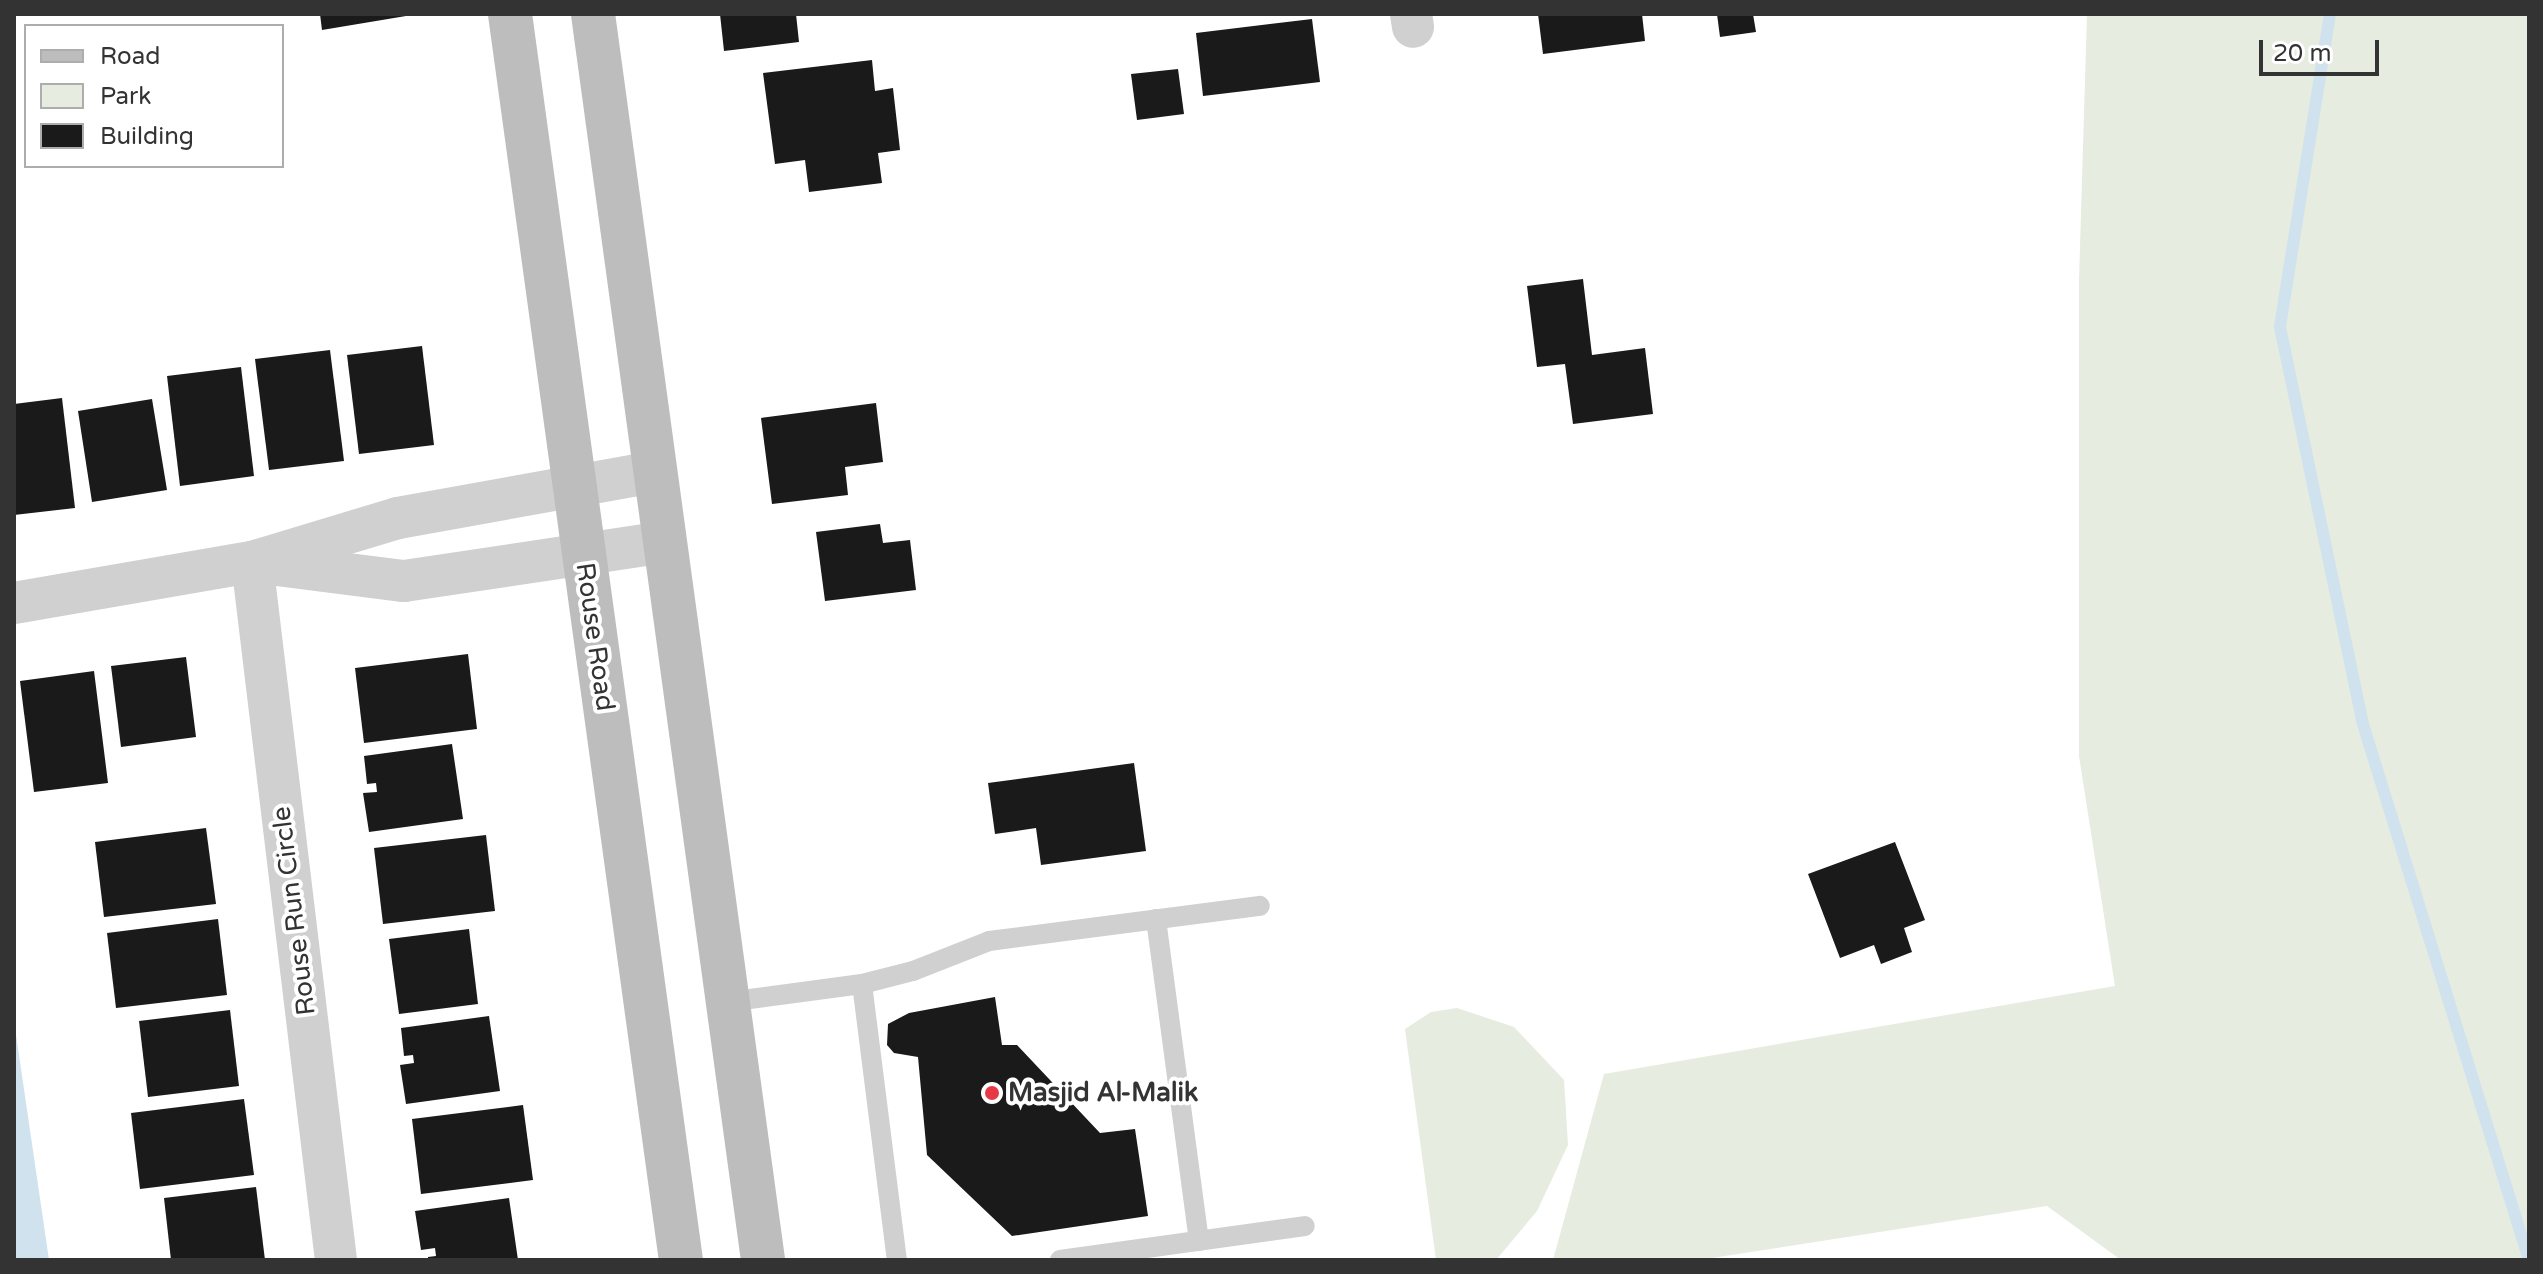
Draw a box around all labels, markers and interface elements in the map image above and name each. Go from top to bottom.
legend [24,24,284,168]
scale bar [2263,24,2383,74]
text: 20 m [2273,39,2331,68]
text: Road [100,42,160,71]
text: Park [100,82,151,111]
text: Building [100,122,194,151]
street label: Rouse Road [569,561,621,713]
street label: Rouse Run Circle [266,805,322,1017]
place label: Masjid Al-Malik [1008,1077,1198,1109]
marker: Masjid Al-Malik [983,1084,1001,1102]

